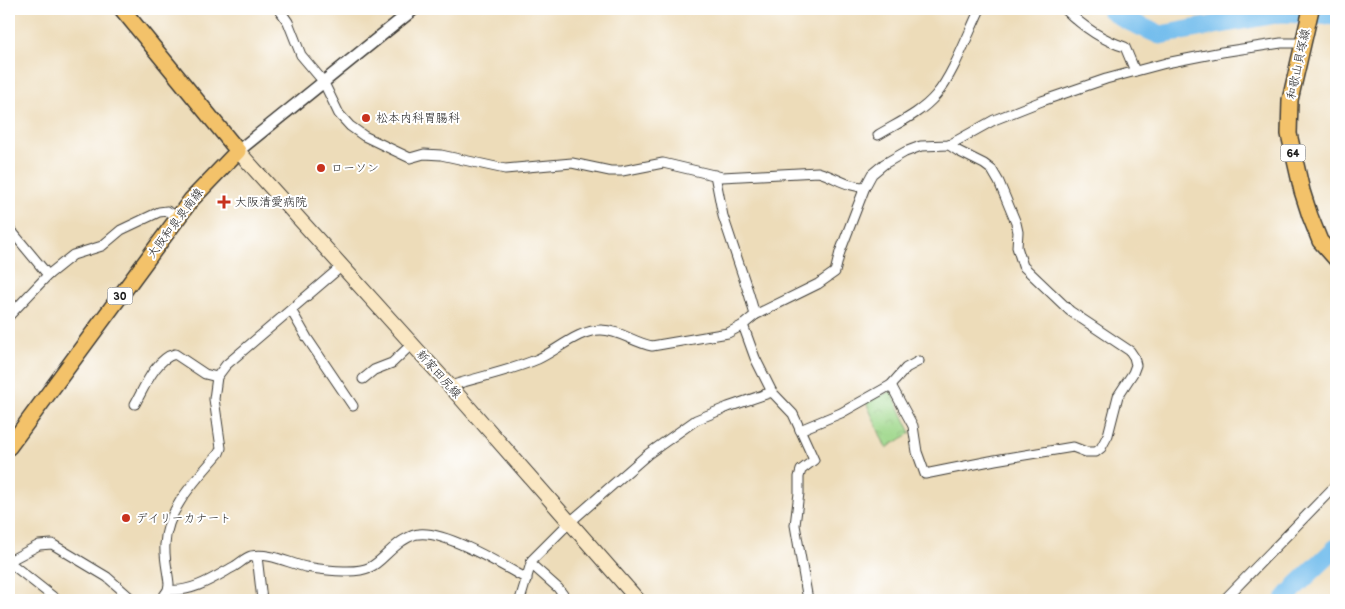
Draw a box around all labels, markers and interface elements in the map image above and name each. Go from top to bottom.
street label: 和歌山貝塚線 [1284,27,1313,101]
place label: 松本内科胃腸科 [376,111,460,126]
marker: 松本内科胃腸科 [360,112,372,124]
road number: 64 [1280,144,1306,162]
place label: ローソン [331,161,379,176]
marker: ローソン [315,162,327,174]
street label: 大阪和泉泉南線 [144,185,207,261]
marker: 大阪清愛病院 [217,195,231,209]
place label: 大阪清愛病院 [235,195,307,210]
road number: 30 [108,288,132,304]
street label: 新家田尻線 [413,347,464,402]
place label: デイリーカナート [136,511,232,526]
marker: デイリーカナート [120,512,132,524]

